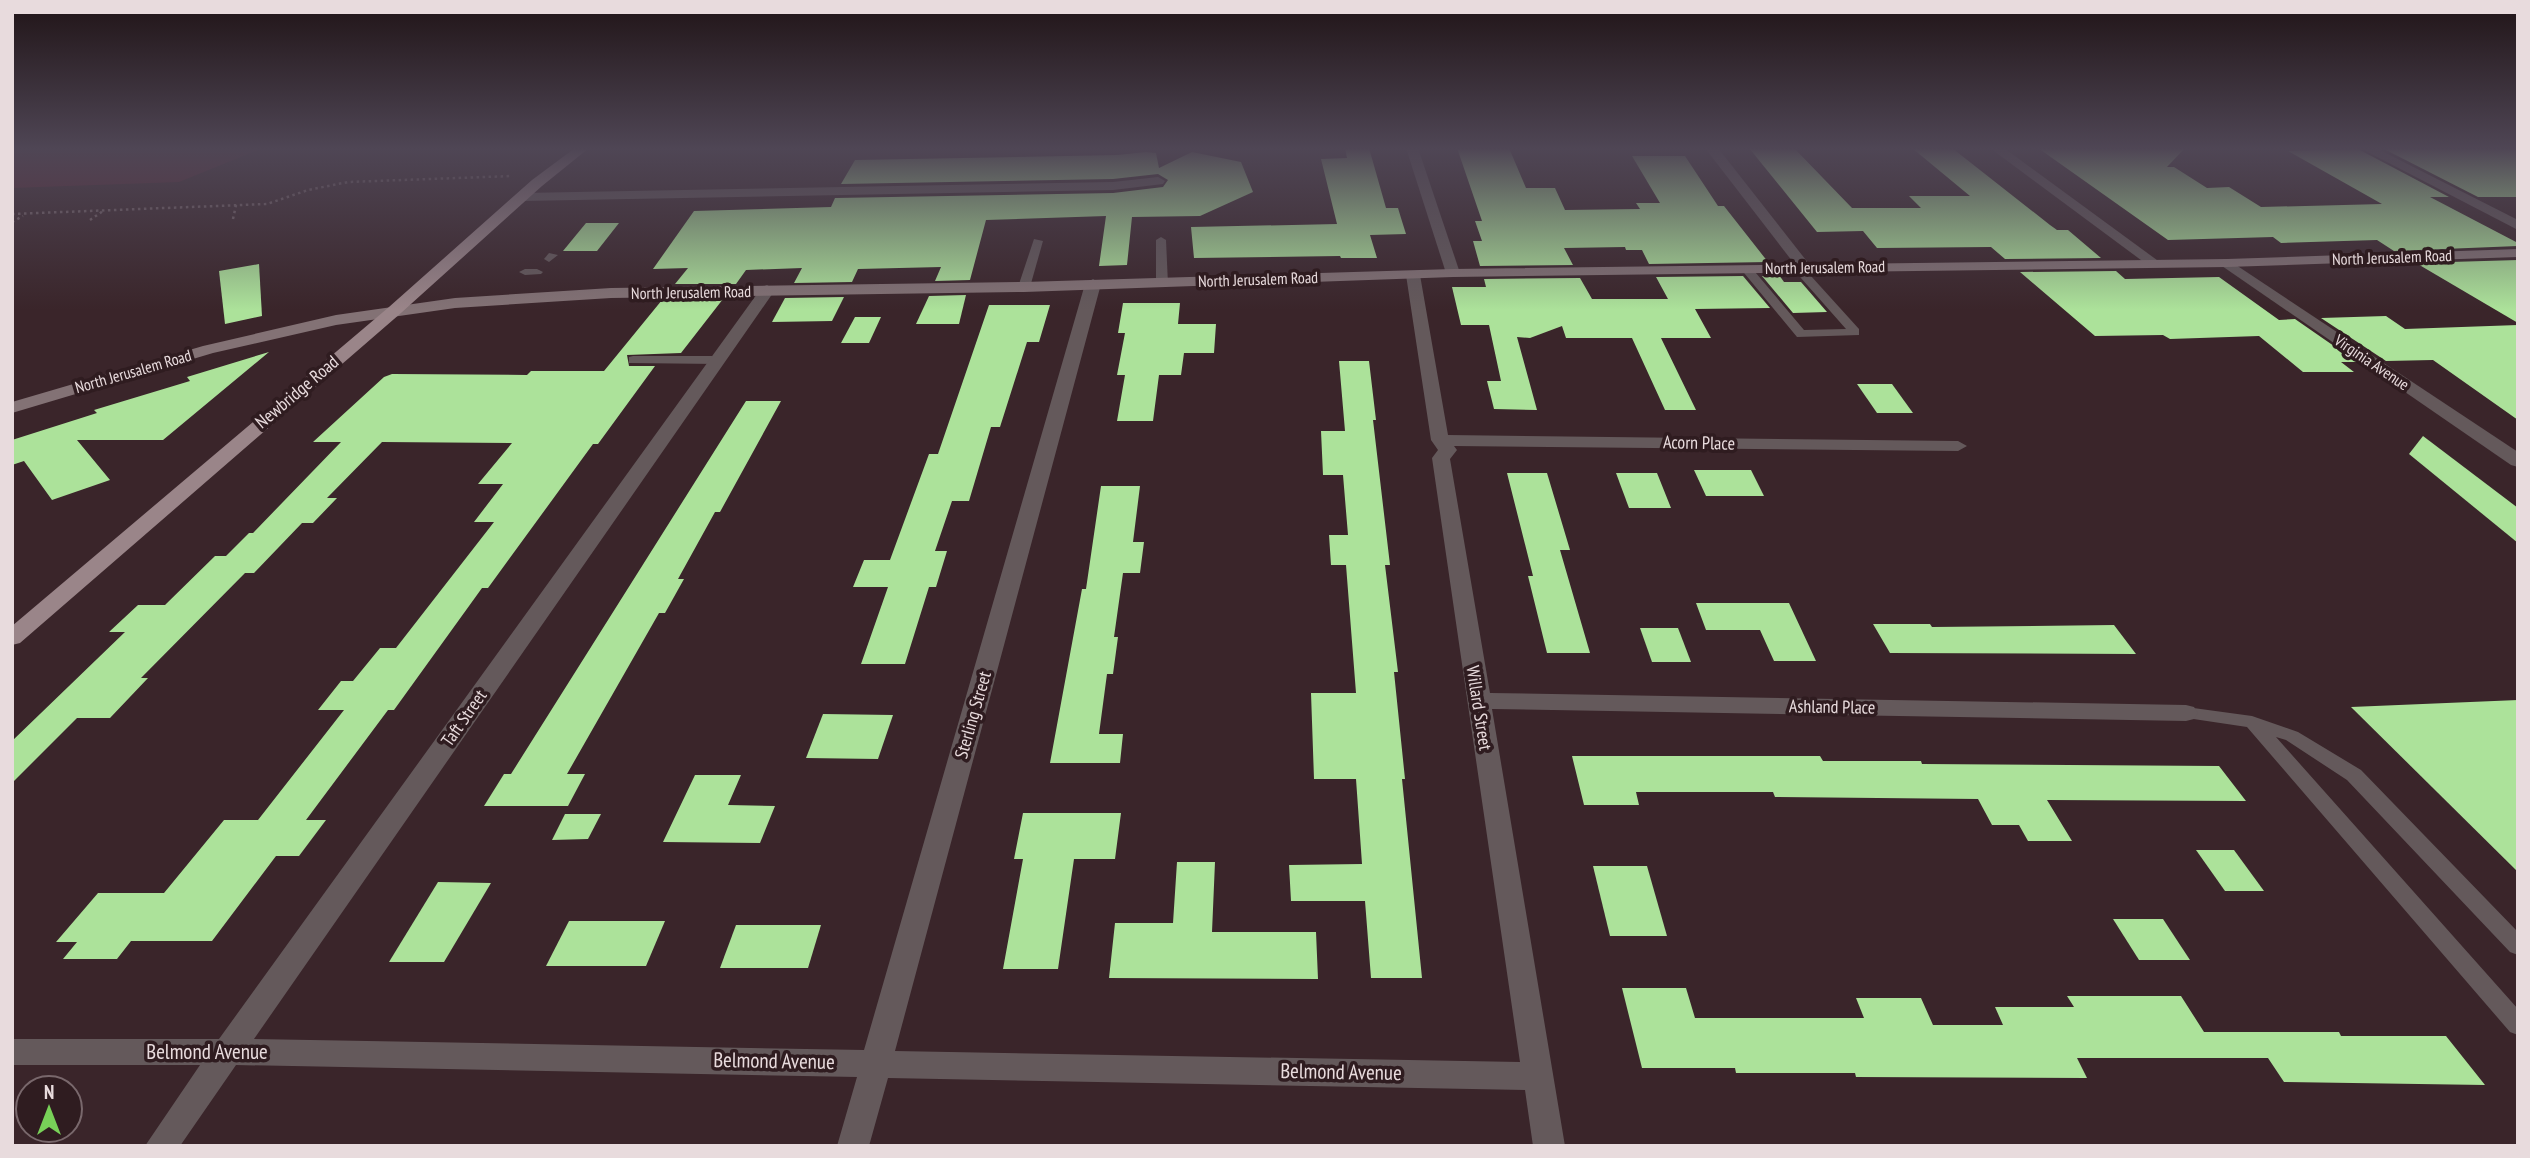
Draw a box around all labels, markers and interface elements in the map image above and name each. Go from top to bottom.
street label: North Jerusalem Road [2332,245,2452,269]
street label: North Jerusalem Road [1765,256,1885,278]
street label: North Jerusalem Road [1198,267,1318,291]
street label: North Jerusalem Road [631,281,751,303]
street label: Virginia Avenue [2330,329,2413,394]
street label: North Jerusalem Road [72,345,194,397]
street label: Newbridge Road [250,350,343,433]
street label: Acorn Place [1663,430,1735,455]
street label: Willard Street [1461,664,1498,752]
street label: Sterling Street [949,669,996,761]
street label: Taft Street [436,685,491,751]
street label: Ashland Place [1789,694,1875,719]
street label: Belmond Avenue [146,1038,268,1065]
street label: Belmond Avenue [713,1046,835,1075]
street label: Belmond Avenue [1280,1057,1402,1086]
north arrow [14,1074,84,1144]
text: N [44,1080,54,1104]

